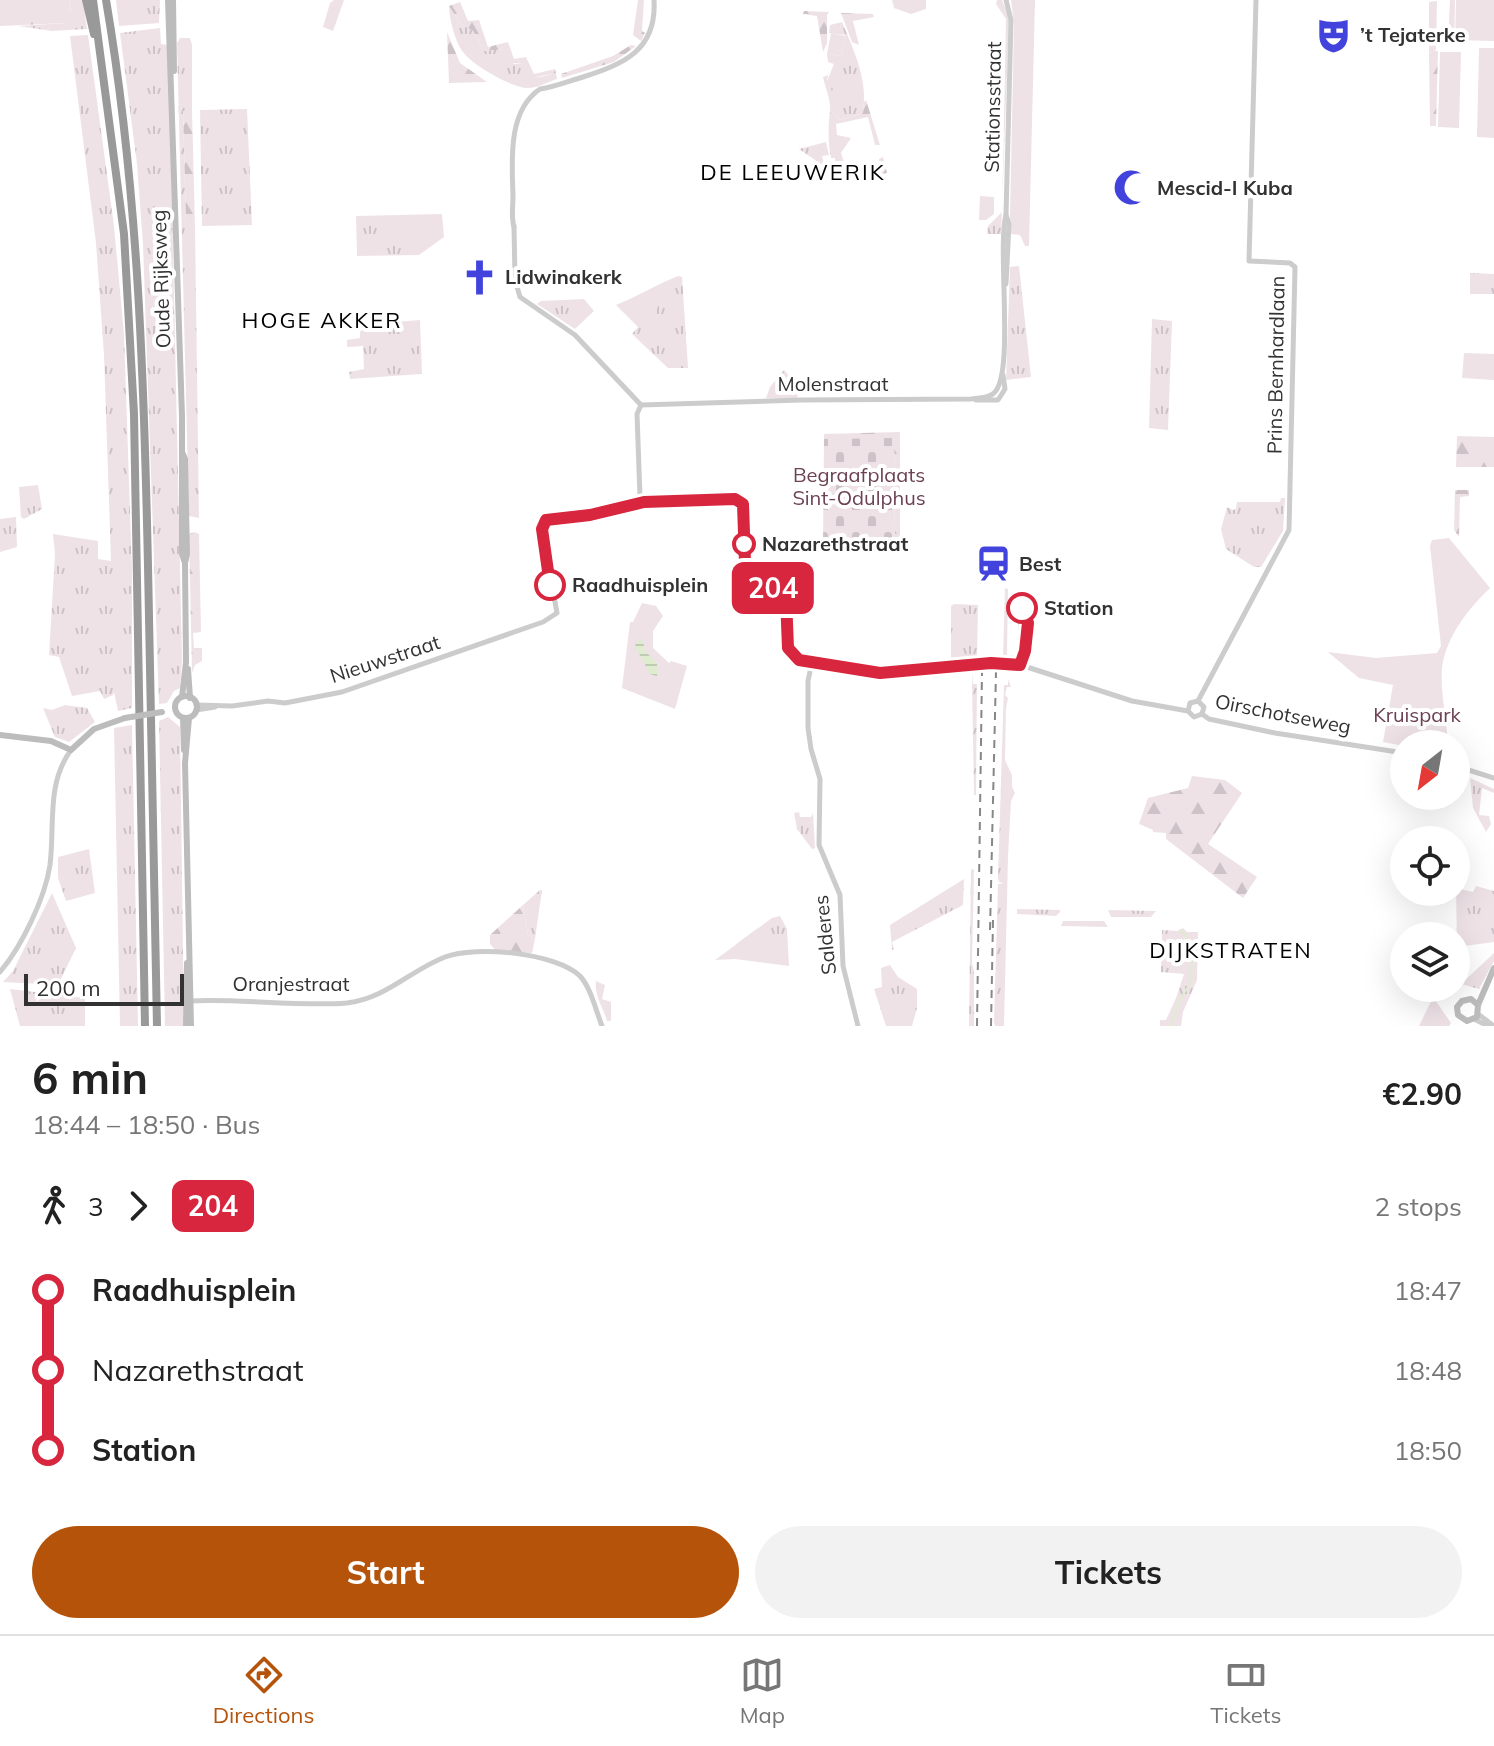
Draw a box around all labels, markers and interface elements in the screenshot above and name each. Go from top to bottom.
theatre icon: ’t Tejaterke [1315,16,1353,54]
place label: ’t Tejaterke [1360,22,1466,47]
street label: Stationsstraat [979,41,1006,173]
district label: DE LEEUWERIK [700,158,886,186]
mosque icon: Mescid-I Kuba [1112,169,1150,207]
place label: Mescid-I Kuba [1157,175,1293,200]
street label: Oude Rijksweg [146,209,175,349]
church icon: Lidwinakerk [460,258,498,296]
place label: Lidwinakerk [505,264,623,289]
street label: Prins Bernhardlaan [1261,276,1290,454]
district label: HOGE AKKER [242,306,402,334]
street label: Molenstraat [778,371,888,396]
park label: Begraafplaats Sint-Odulphus [792,462,926,510]
place label: Nazarethstraat [762,531,909,556]
marker: Nazarethstraat [733,533,755,555]
station icon: Best [974,545,1012,583]
place label: Best [1019,551,1062,576]
line badge: 204 [727,562,819,614]
marker: Raadhuisplein [535,570,565,600]
text: 204 [748,570,798,605]
place label: Raadhuisplein [572,572,708,597]
marker: Station [1007,593,1037,623]
place label: Station [1044,595,1113,620]
street label: Nieuwstraat [327,629,443,688]
street label: Oirschotseweg [1213,688,1353,739]
park label: Kruispark [1373,702,1462,727]
north arrow [1390,730,1470,810]
map controls [1390,730,1470,1002]
button: locate [1390,826,1470,906]
street label: Salderes [808,894,841,976]
button: layers [1390,922,1470,1002]
district label: DIJKSTRATEN [1149,936,1313,964]
scale bar [24,970,184,1006]
street label: Oranjestraat [233,971,349,996]
text: 200 m [36,974,101,1002]
text: 6 min [32,1050,148,1105]
text: €2.90 [1383,1075,1462,1113]
text: 18:44 – 18:50 · Bus [32,1108,261,1141]
icon: walk [32,1184,76,1228]
icon: forward [116,1184,160,1228]
text: 204 [188,1188,238,1223]
text: 3 [88,1190,104,1223]
text: 2 stops [1375,1190,1462,1223]
text: Raadhuisplein [92,1271,296,1309]
text: 18:47 [1394,1274,1462,1307]
text: Nazarethstraat [92,1351,303,1389]
text: 18:48 [1394,1354,1462,1387]
text: Station [92,1431,196,1469]
text: 18:50 [1394,1434,1462,1467]
button: Start [32,1526,739,1618]
button: Tickets [755,1526,1462,1618]
tab: Directions [213,1653,314,1729]
tab: Map [740,1653,785,1729]
tab: Tickets [1210,1653,1281,1729]

